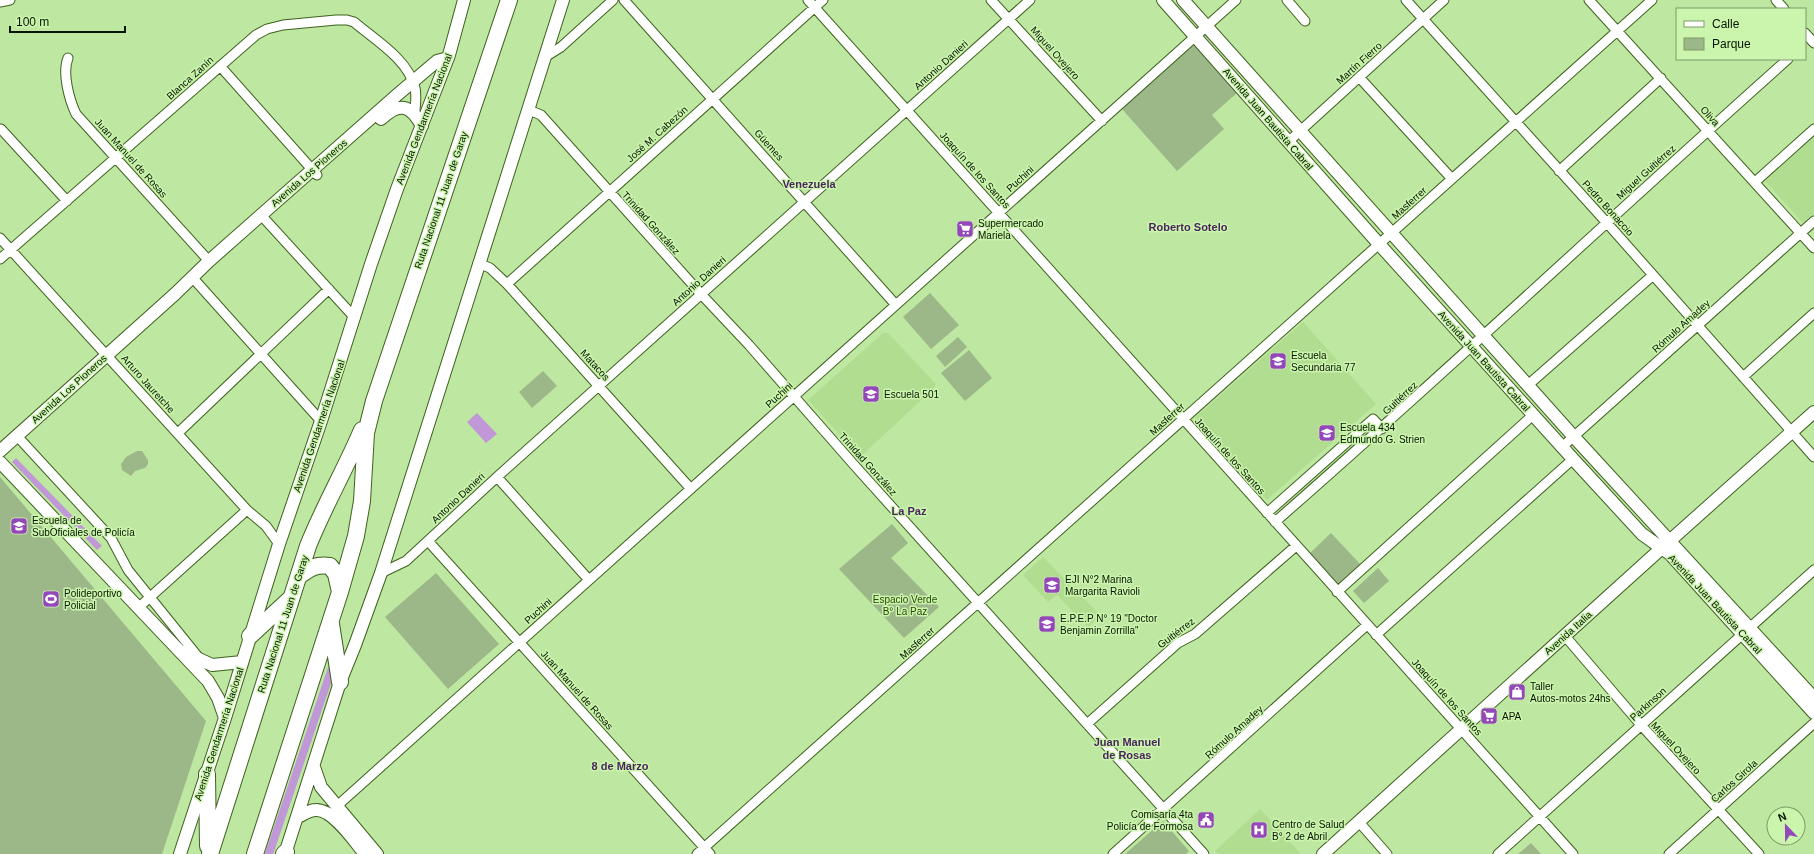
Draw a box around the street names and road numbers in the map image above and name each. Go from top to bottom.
street label: Miguel Ovejero [1028,24,1082,82]
street label: Antonio Danieri [912,38,970,92]
street label: Martín Fierro [1334,39,1384,86]
street label: Avenida Gendarmería Nacional [394,52,454,186]
street label: Blanca Zanín [164,54,216,102]
street label: Avenida Juan Bautista Cabral [1221,66,1315,172]
street label: José M. Cabezón [624,104,690,164]
street label: Oliva [1698,104,1722,128]
street label: Juan Manuel de Rosas [93,116,169,200]
street label: Güemes [752,127,786,163]
street label: Ruta Nacional 11 Juan de Garay [412,130,470,270]
street label: Joaquín de los Santos [938,130,1012,210]
street label: Avenida Los Pioneros [269,137,349,209]
street label: Miguel Guitiérrez [1614,143,1678,201]
street label: Puchini [1004,164,1036,194]
street label: Pedro Bonaccio [1580,178,1636,238]
street label: Masferrer [1389,184,1429,221]
street label: Trinidad González [620,189,682,257]
street label: Antonio Danieri [670,254,728,308]
street label: Rómulo Amadey [1650,297,1712,355]
street label: Avenida Juan Bautista Cabral [1436,308,1532,414]
street label: Matacos [578,347,612,383]
street label: Avenida Los Pioneros [29,352,109,426]
street label: Arturo Jauretche [119,353,177,415]
street label: Avenida Gendarmería Nacional [291,358,347,494]
street label: Guitiérrez [1380,379,1420,417]
street label: Puchini [763,380,795,410]
street label: Masferrer [1147,400,1187,437]
street label: Joaquín de los Santos [1193,416,1267,496]
street label: Trinidad González [837,430,899,498]
street label: Antonio Danieri [429,471,487,525]
street label: Avenida Juan Bautista Cabral [1666,552,1764,656]
street label: Ruta Nacional 11 Juan de Garay [255,554,311,694]
street label: Puchini [522,596,554,626]
street label: Avenida Italia [1542,609,1594,657]
street label: Guitiérrez [1155,616,1197,650]
street label: Masferrer [897,624,937,661]
street label: Juan Manuel de Rosas [539,648,615,732]
street label: Joaquín de los Santos [1410,657,1484,737]
street label: Avenida Gendarmería Nacional [192,666,246,802]
street label: Parkinson [1628,685,1668,723]
street label: Rómulo Amadey [1203,703,1265,761]
street label: Miguel Ovejero [1649,720,1703,777]
street label: Carlos Girola [1709,757,1760,805]

